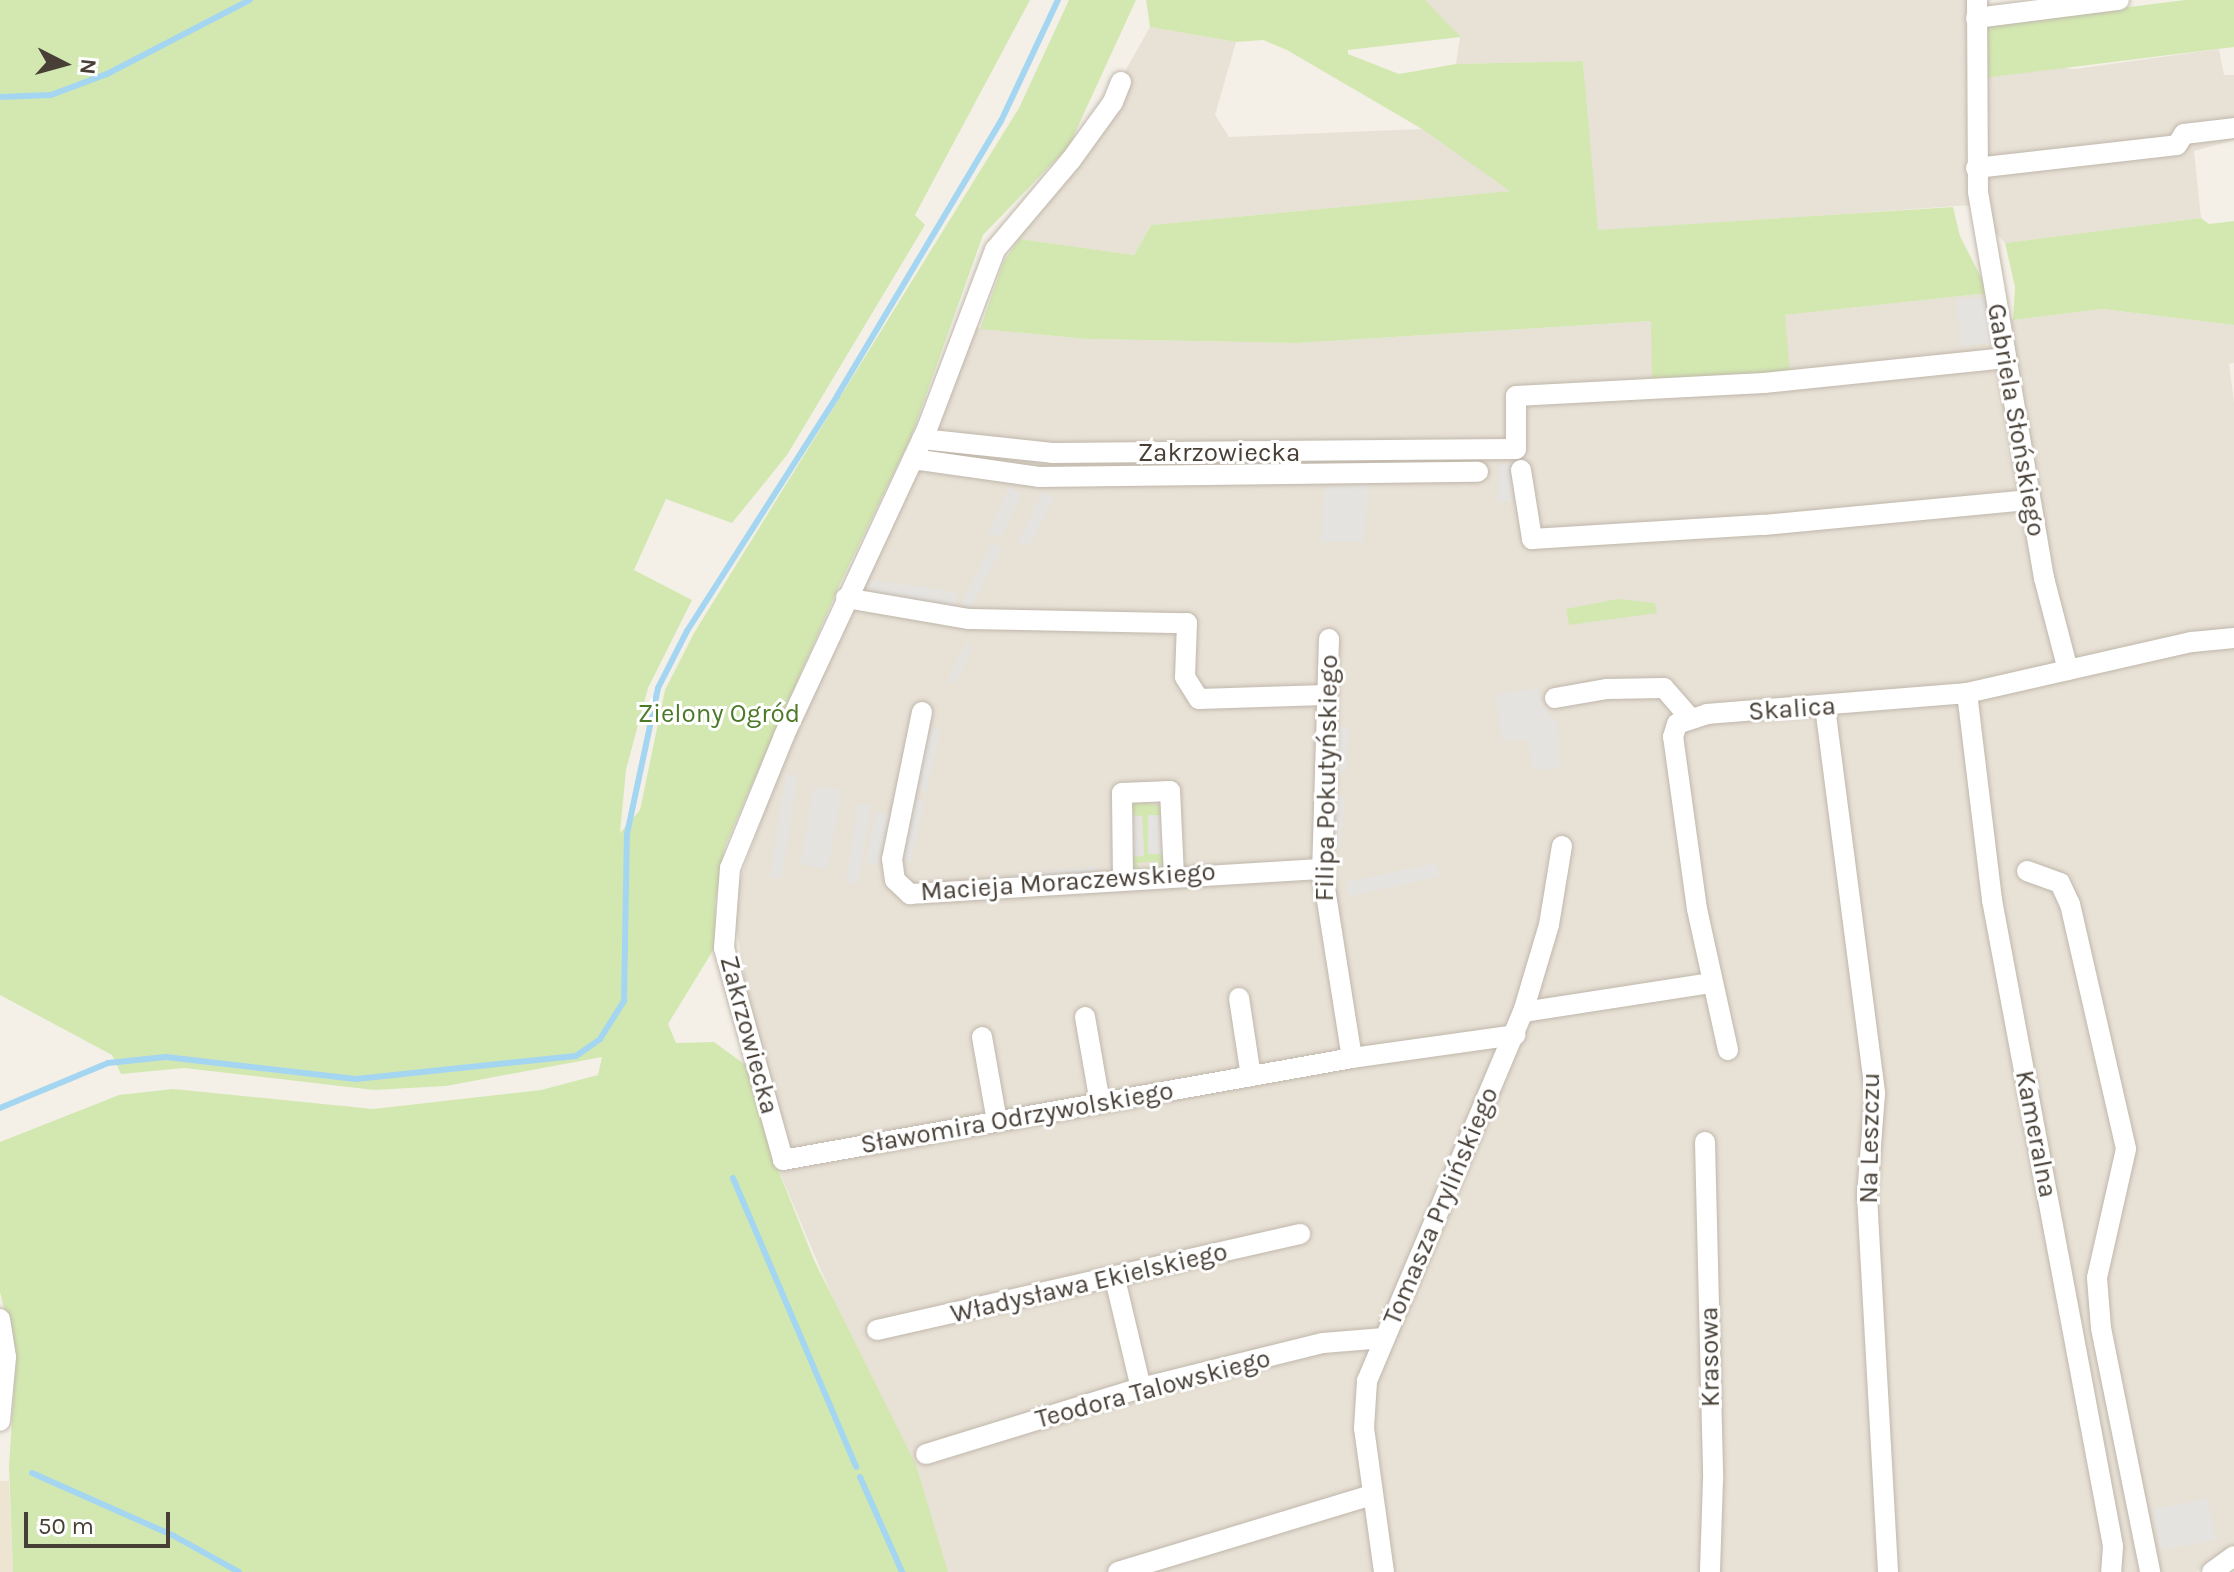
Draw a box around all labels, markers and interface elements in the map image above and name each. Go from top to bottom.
north arrow [24,24,104,104]
text: N [74,57,102,76]
street label: Gabriela Słońskiego [1980,301,2052,539]
street label: Zakrzowiecka [1138,437,1300,469]
street label: Filipa Pokutyńskiego [1309,654,1345,902]
street label: Skalica [1747,690,1837,728]
park label: Zielony Ogród [638,698,800,730]
street label: Macieja Moraczewskiego [919,856,1217,908]
street label: Zakrzowiecka [713,952,785,1118]
street label: Kameralna [2008,1068,2064,1200]
street label: Na Leszczu [1853,1072,1887,1204]
street label: Sławomira Odrzywolskiego [858,1075,1176,1161]
street label: Tomasza Prylińskiego [1377,1082,1505,1330]
street label: Władysława Ekielskiego [948,1236,1230,1330]
street label: Krasowa [1694,1306,1726,1408]
street label: Teodora Talowskiego [1032,1343,1274,1435]
scale bar [28,1496,174,1546]
text: 50 m [38,1512,94,1540]

